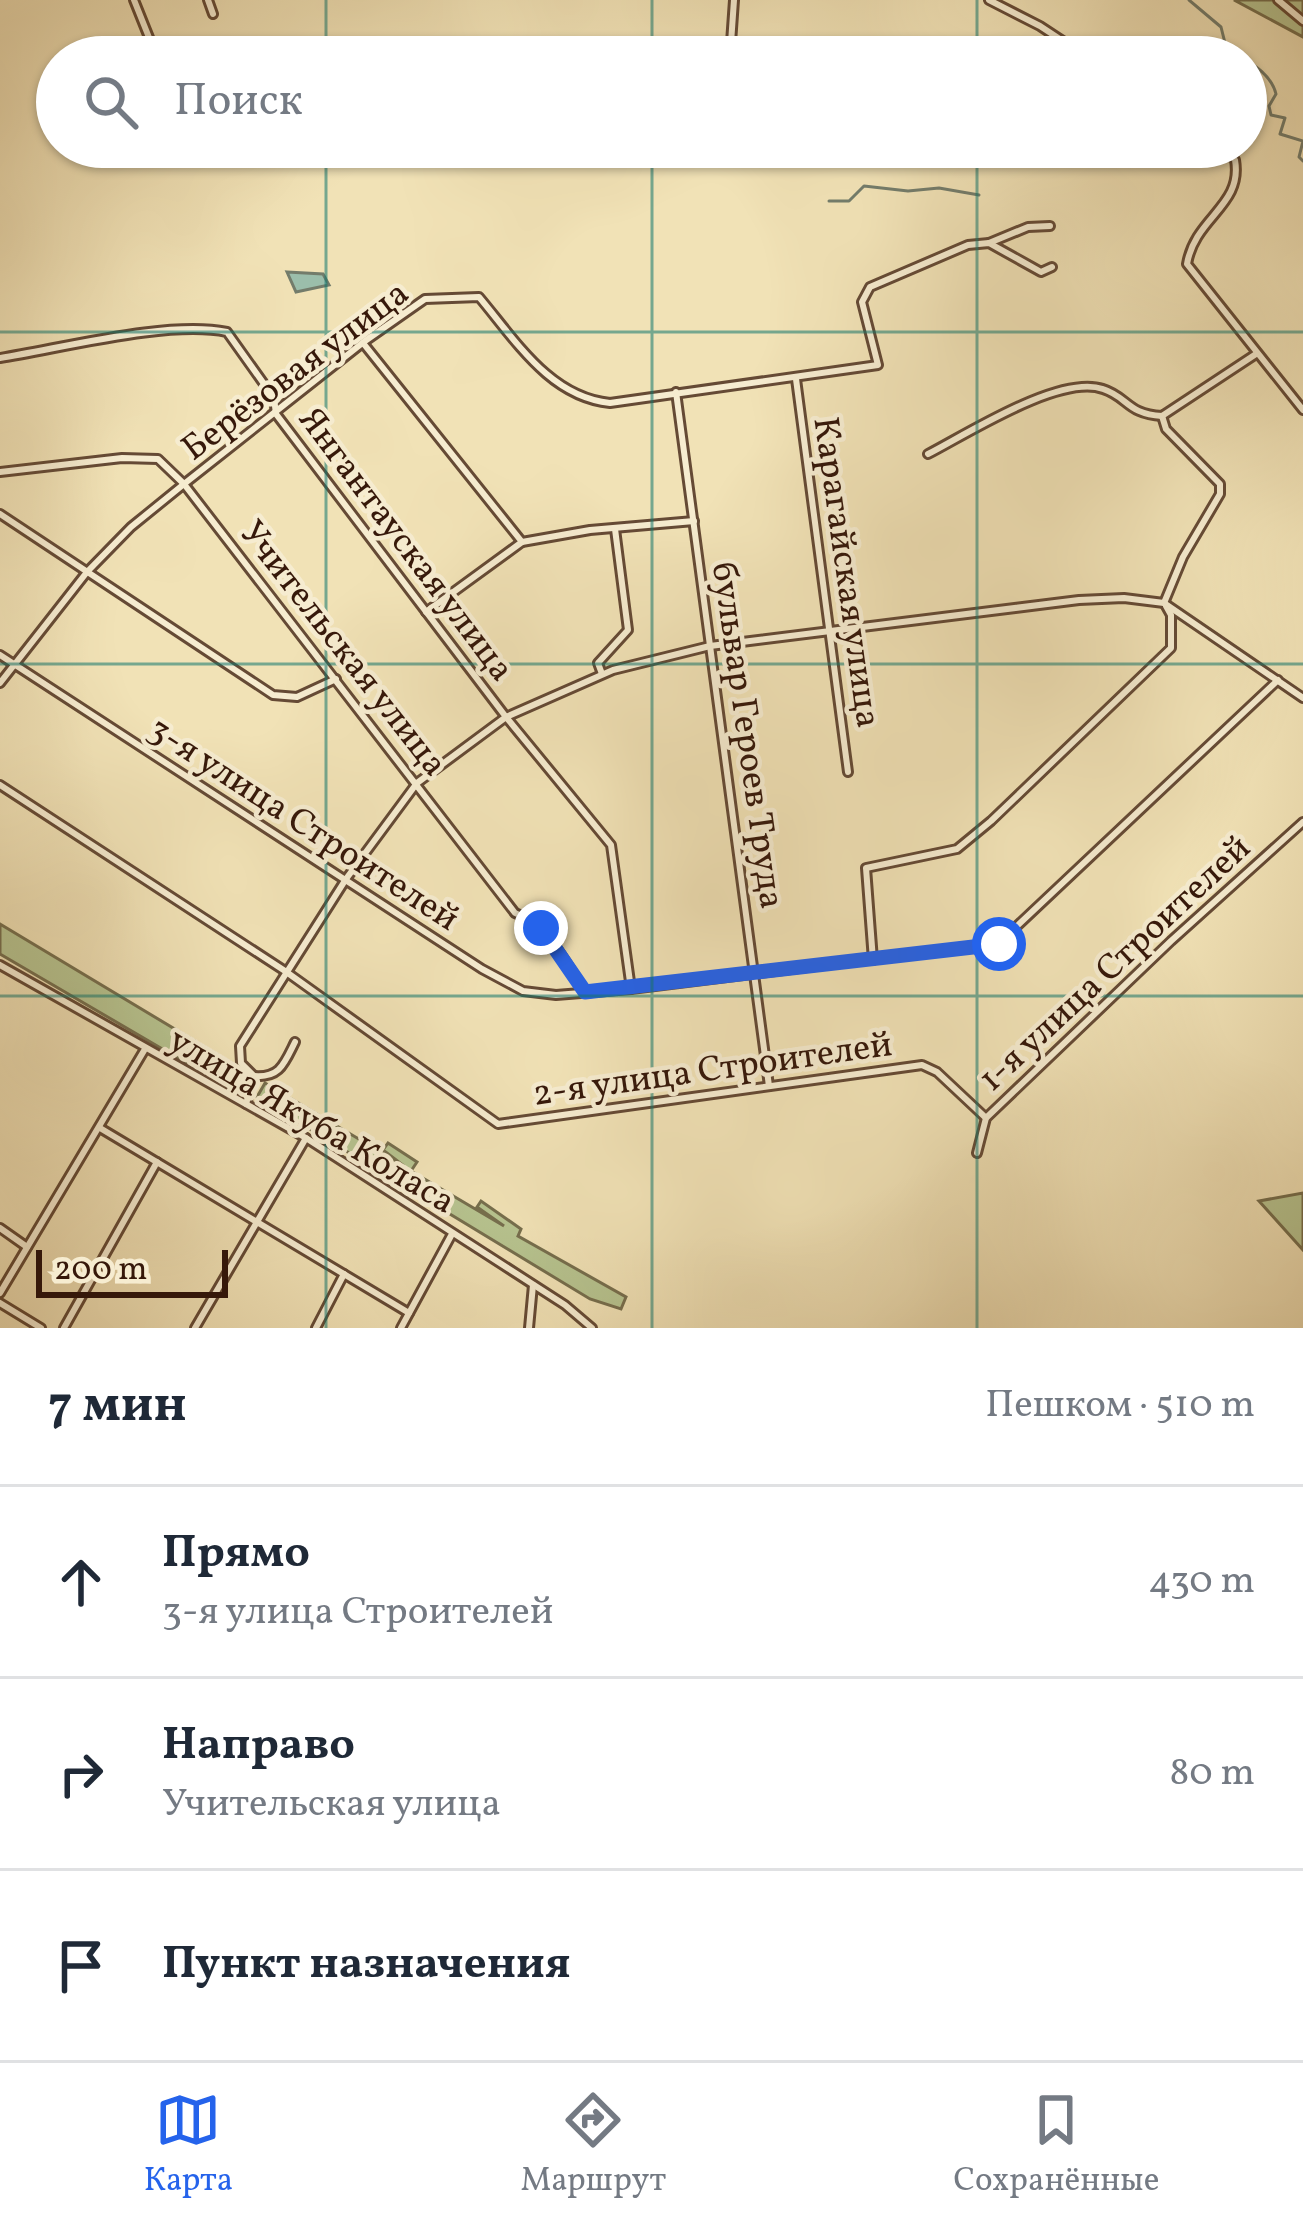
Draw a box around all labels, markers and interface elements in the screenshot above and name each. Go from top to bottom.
search box [36,36,1267,168]
icon: search [78,69,144,135]
text: Поиск [174,71,303,134]
street label: Берёзовая улица [172,270,420,474]
street label: Янгантауская улица [285,398,525,693]
street label: Карагайская улица [798,414,892,731]
street label: Учительская улица [226,511,458,788]
street label: бульвар Героев Труда [697,559,795,912]
street label: 3-я улица Строителей [138,706,468,945]
street label: 1-я улица Строителей [969,825,1263,1105]
route end [514,901,568,955]
route start [972,917,1026,971]
street label: улица Якуба Коласа [158,1017,464,1228]
street label: 2-я улица Строителей [530,1021,895,1121]
scale bar [36,1244,228,1297]
text: 200 m [54,1248,148,1294]
text: 7 мин [48,1371,187,1442]
text: Пешком · 510 m [985,1379,1255,1433]
text: Прямо [162,1523,310,1586]
icon: ahead [48,1549,114,1615]
text: 430 m [1148,1555,1255,1609]
text: 3-я улица Строителей [162,1586,554,1640]
text: Направо [162,1715,355,1778]
icon: right [48,1741,114,1807]
text: 80 m [1169,1747,1255,1801]
text: Учительская улица [162,1778,501,1832]
icon: arrive [48,1933,114,1999]
text: Пункт назначения [162,1934,571,1997]
tab: Карта [144,2087,233,2205]
tab: Маршрут [521,2087,666,2205]
tab: Сохранённые [953,2087,1159,2205]

